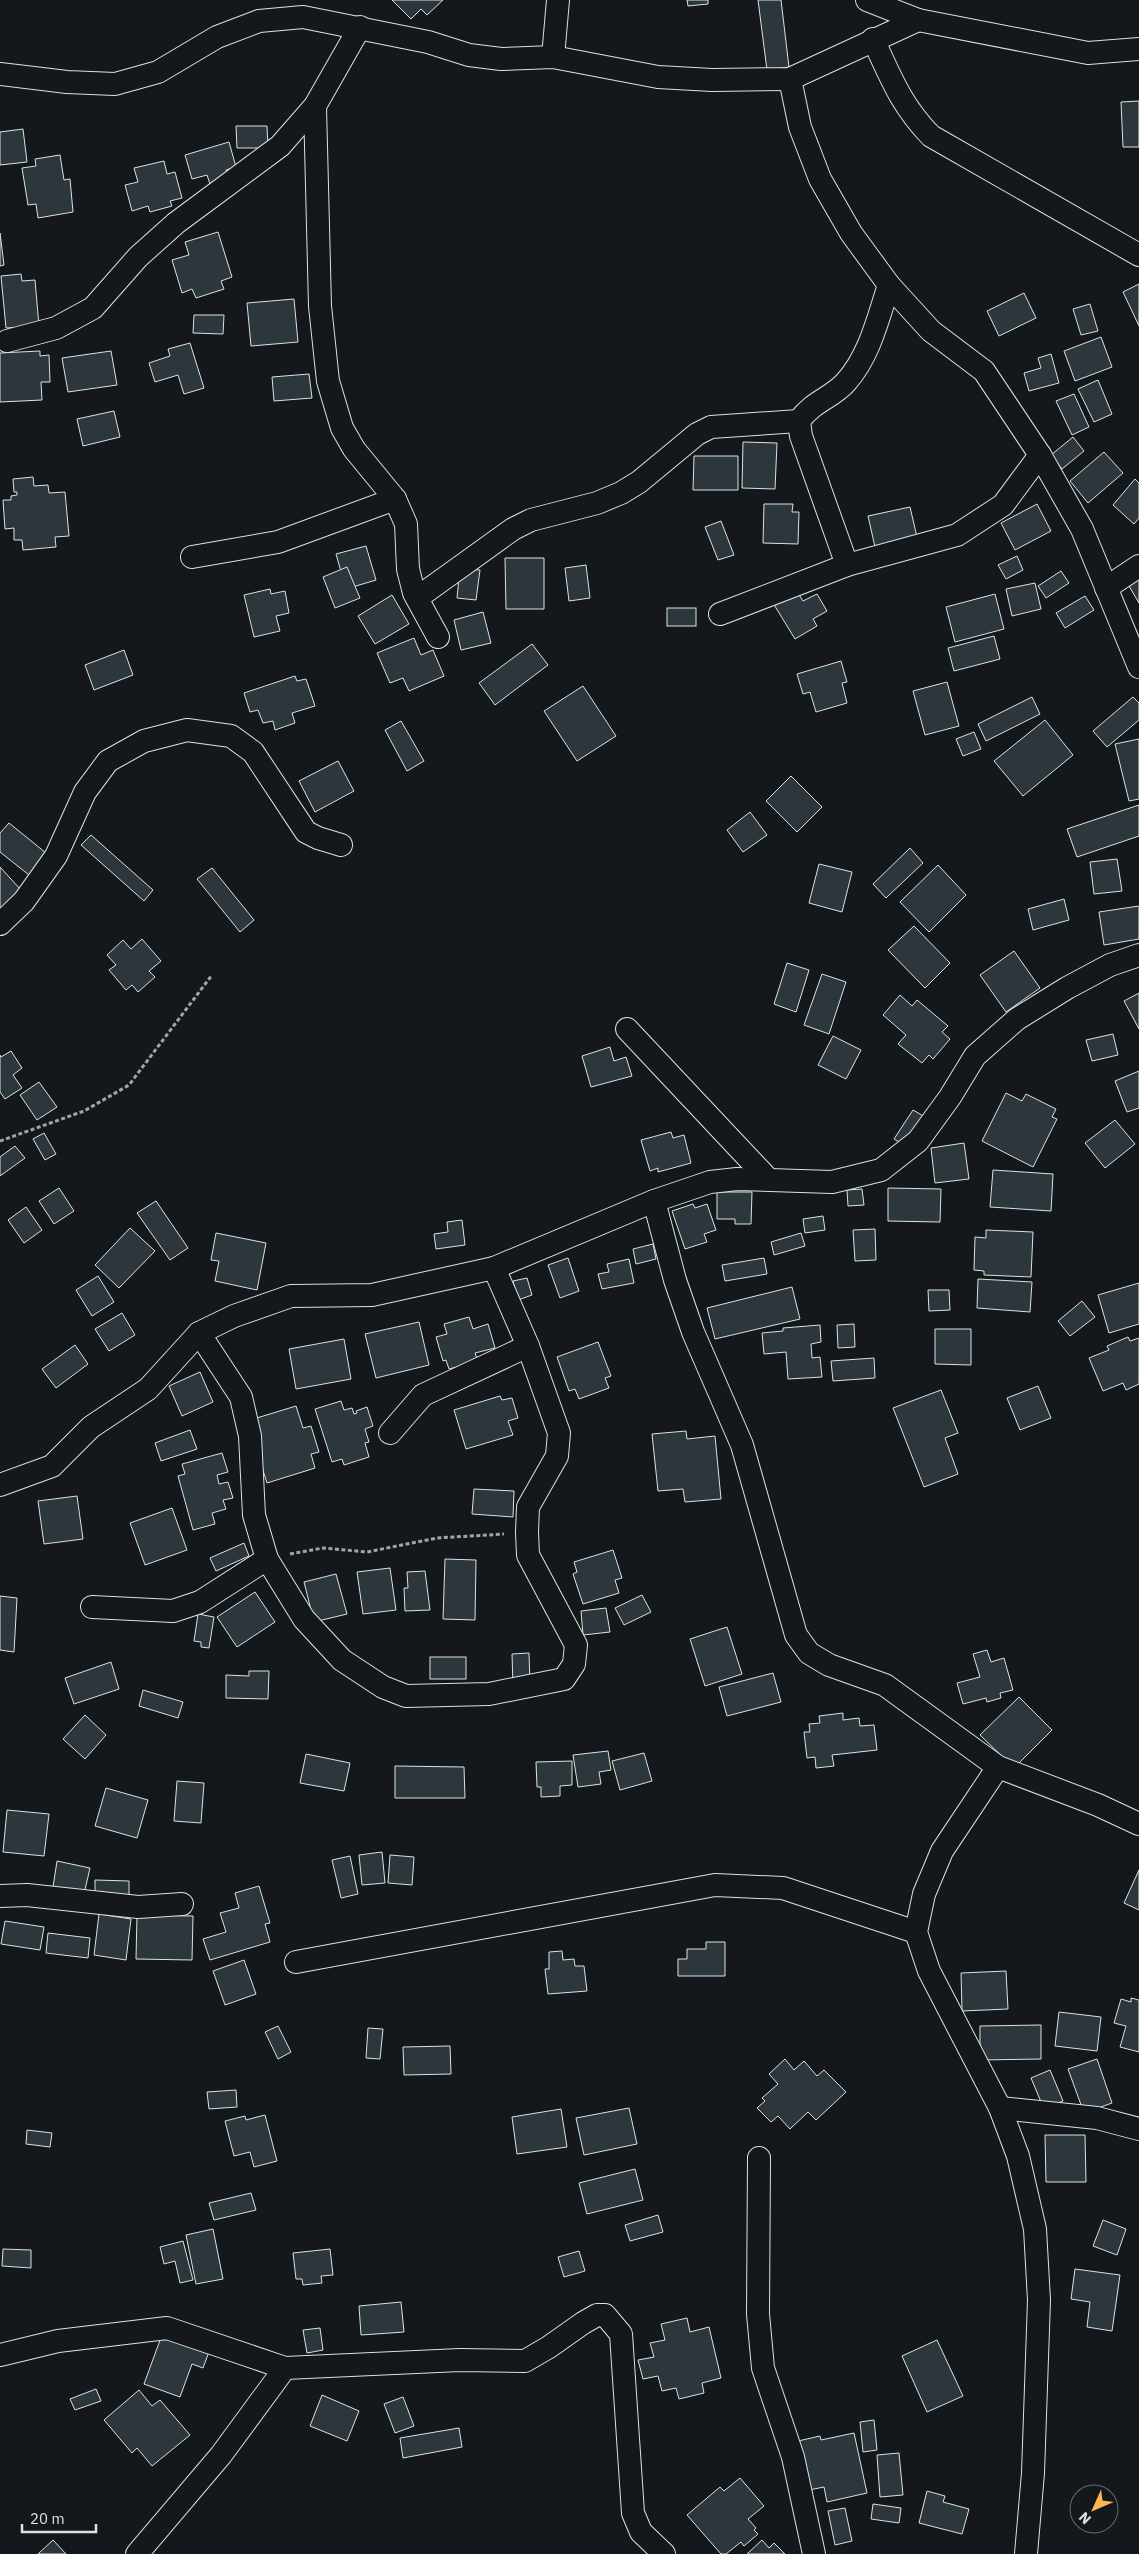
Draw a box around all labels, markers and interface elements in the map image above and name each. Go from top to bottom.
north arrow [1069,2484,1119,2534]
scale bar [22,2502,96,2534]
text: N [1075,2508,1095,2528]
text: 20 m [30,2509,65,2528]

